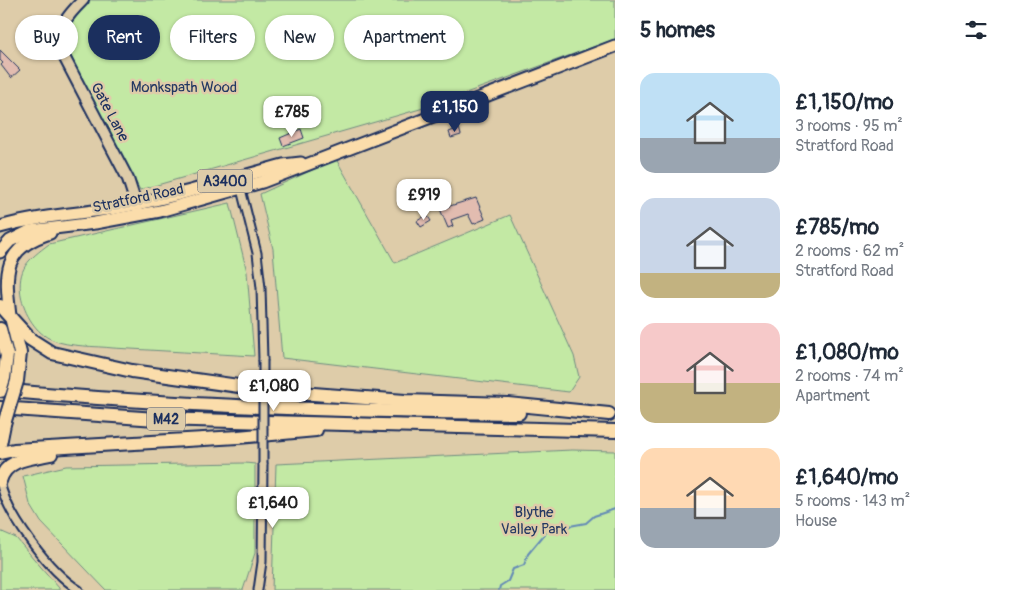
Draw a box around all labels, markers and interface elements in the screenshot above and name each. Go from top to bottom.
chip: Buy [15,15,78,60]
chip: Rent [88,15,160,60]
chip: Filters [170,15,255,60]
chip: New [265,15,334,60]
chip: Apartment [344,15,464,60]
icon: filters [962,16,990,44]
text: 5 homes [640,17,715,44]
park label: Monkspath Wood [131,78,237,97]
street label: Gate Lane [86,79,133,145]
text: £1,150/mo [795,89,893,116]
pin: £1,150 [414,90,496,133]
icon: home [680,93,740,153]
pin: £785 [262,96,322,138]
text: £1,150 [432,97,478,117]
text: £785 [274,102,310,122]
text: 3 rooms · 95 m² [795,116,903,136]
text: Stratford Road [795,136,894,156]
road number: A3400 [198,170,252,192]
pin: £919 [394,178,454,221]
street label: Stratford Road [91,180,185,217]
text: £919 [407,185,441,205]
text: £785/mo [795,214,879,241]
icon: home [680,218,740,278]
text: 2 rooms · 62 m² [795,241,904,261]
text: Stratford Road [795,261,894,281]
text: £1,080/mo [795,339,899,366]
icon: home [680,343,740,403]
text: 2 rooms · 74 m² [795,366,904,386]
pin: £1,080 [233,370,315,412]
text: £1,080 [249,376,299,396]
text: Apartment [795,386,870,406]
road number: M42 [147,408,185,430]
text: £1,640/mo [795,464,898,491]
icon: home [680,468,740,528]
pin: £1,640 [232,486,314,529]
text: 5 rooms · 143 m² [795,491,910,511]
text: £1,640 [248,493,298,513]
park label: Blythe Valley Park [501,503,568,539]
text: House [795,511,837,531]

